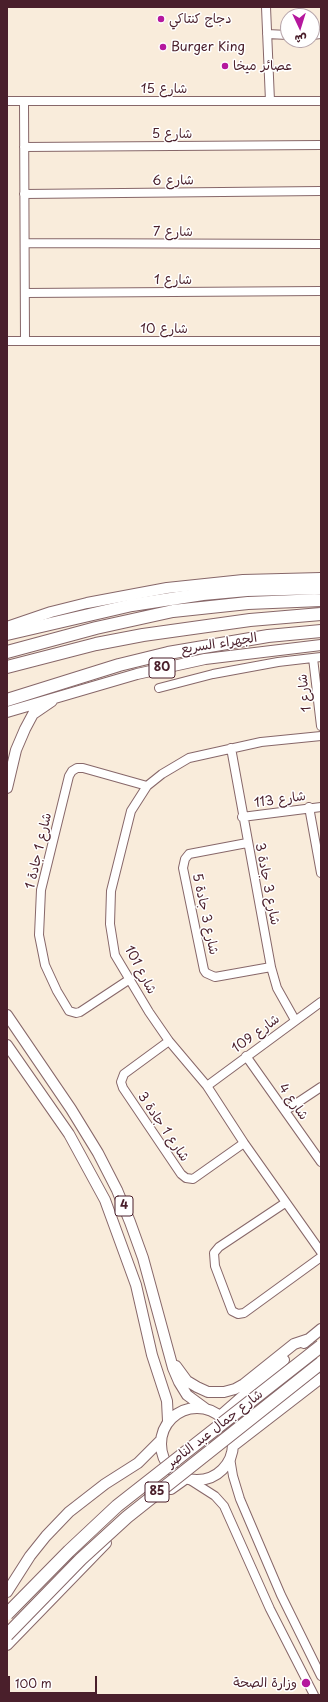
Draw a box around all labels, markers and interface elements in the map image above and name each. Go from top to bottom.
north arrow [280,8,320,48]
place label: دجاج كنتاكي [169,11,231,27]
marker: دجاج كنتاكي [156,14,166,24]
text: ش [294,31,307,48]
place label: Burger King [171,39,245,55]
marker: Burger King [158,42,168,52]
place label: عصائر ميخا [233,58,292,74]
marker: عصائر ميخا [220,61,230,71]
street label: شارع 15 [141,81,187,97]
street label: شارع 5 [152,126,192,142]
street label: شارع 6 [152,173,194,189]
street label: شارع 7 [153,224,193,240]
street label: شارع 1 [154,272,192,288]
street label: شارع 10 [140,321,188,337]
street label: الجهراء السريع [180,630,258,658]
road number: 80 [149,658,175,678]
street label: شارع 1 [295,673,315,713]
street label: شارع 113 [253,789,307,811]
street label: شارع 1 جادة 1 [23,811,55,891]
street label: شارع 3 جادة 3 [251,842,283,926]
street label: شارع 3 جادة 5 [189,872,221,956]
street label: شارع 101 [121,943,159,997]
street label: شارع 109 [229,1011,283,1057]
street label: شارع 4 [275,1081,311,1123]
street label: شارع 1 جادة 3 [134,1089,192,1165]
road number: 4 [115,1196,133,1216]
street label: شارع جمال عبد الناصر [164,1387,266,1471]
road number: 85 [145,1482,169,1502]
scale bar [10,1668,99,1694]
text: 100 m [15,1674,52,1692]
place label: وزارة الصحة [233,1675,297,1691]
marker: وزارة الصحة [300,1677,312,1689]

